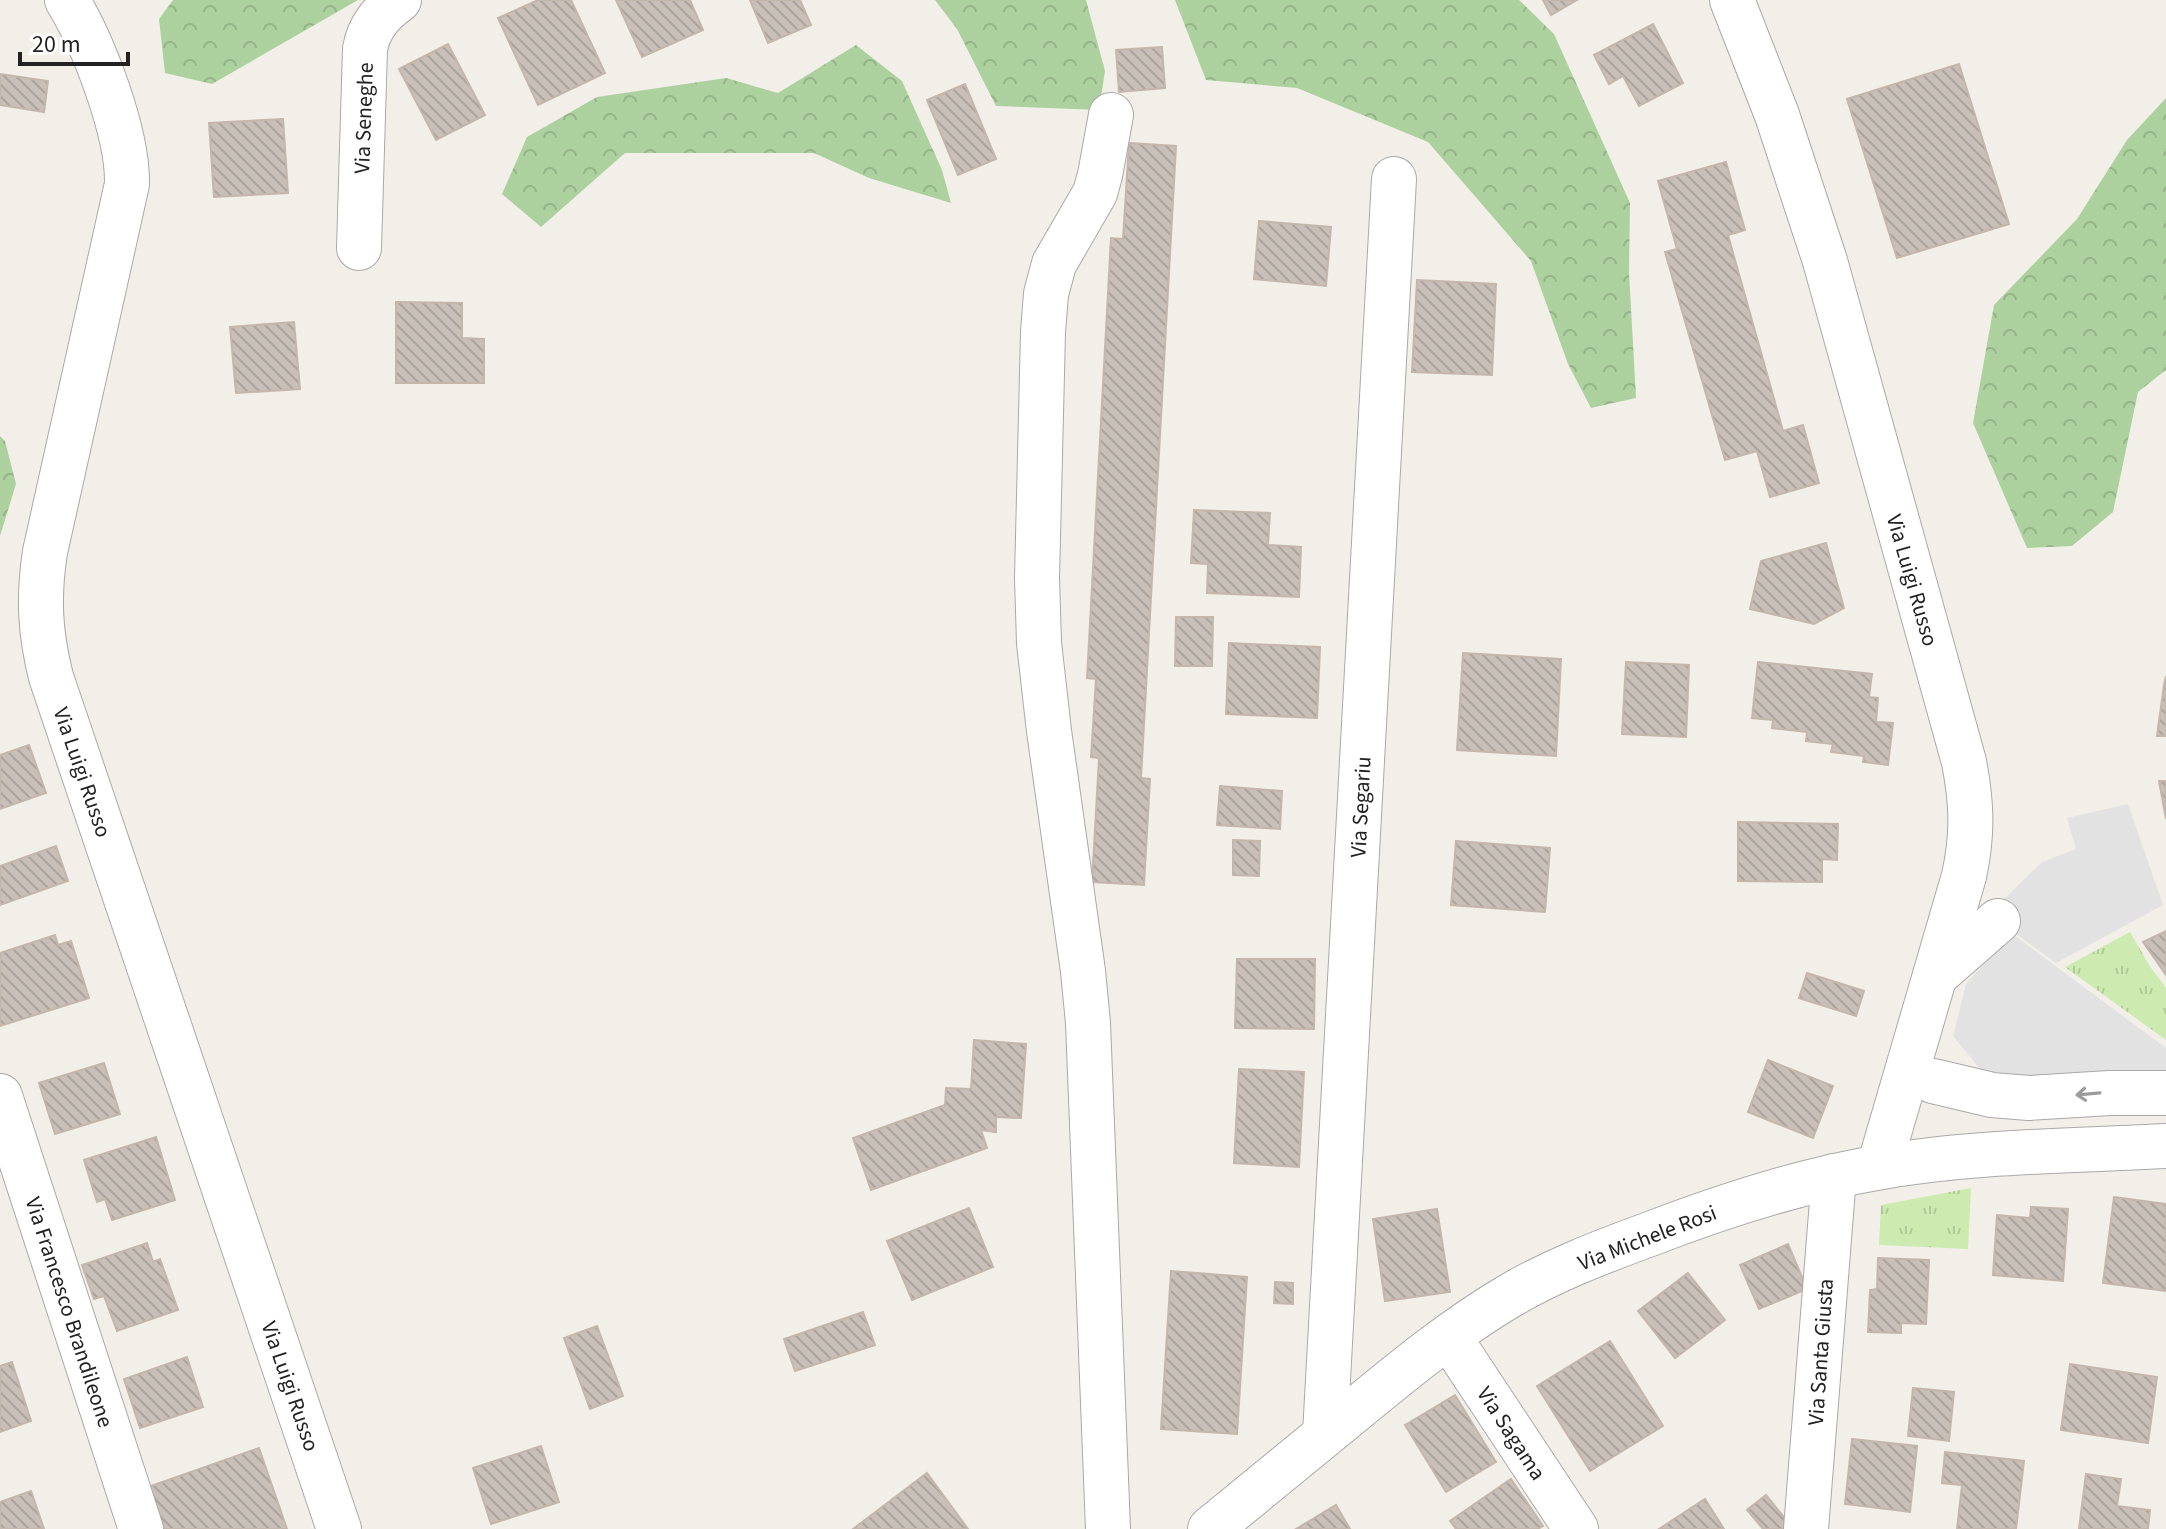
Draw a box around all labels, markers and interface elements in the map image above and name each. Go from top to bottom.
scale bar [20,16,128,66]
text: 20 m [32,27,81,62]
street label: Via Seneghe [346,62,382,174]
street label: Via Luigi Russo [1878,511,1946,650]
street label: Via Luigi Russo [45,703,119,842]
street label: Via Segariu [1342,756,1380,859]
one-way arrow [2075,1087,2102,1102]
street label: Via Francesco Brandileone [17,1193,121,1432]
street label: Via Michele Rosi [1573,1197,1721,1279]
street label: Via Santa Giusta [1800,1277,1842,1427]
street label: Via Luigi Russo [253,1317,327,1456]
street label: Via Sagama [1469,1380,1554,1487]

